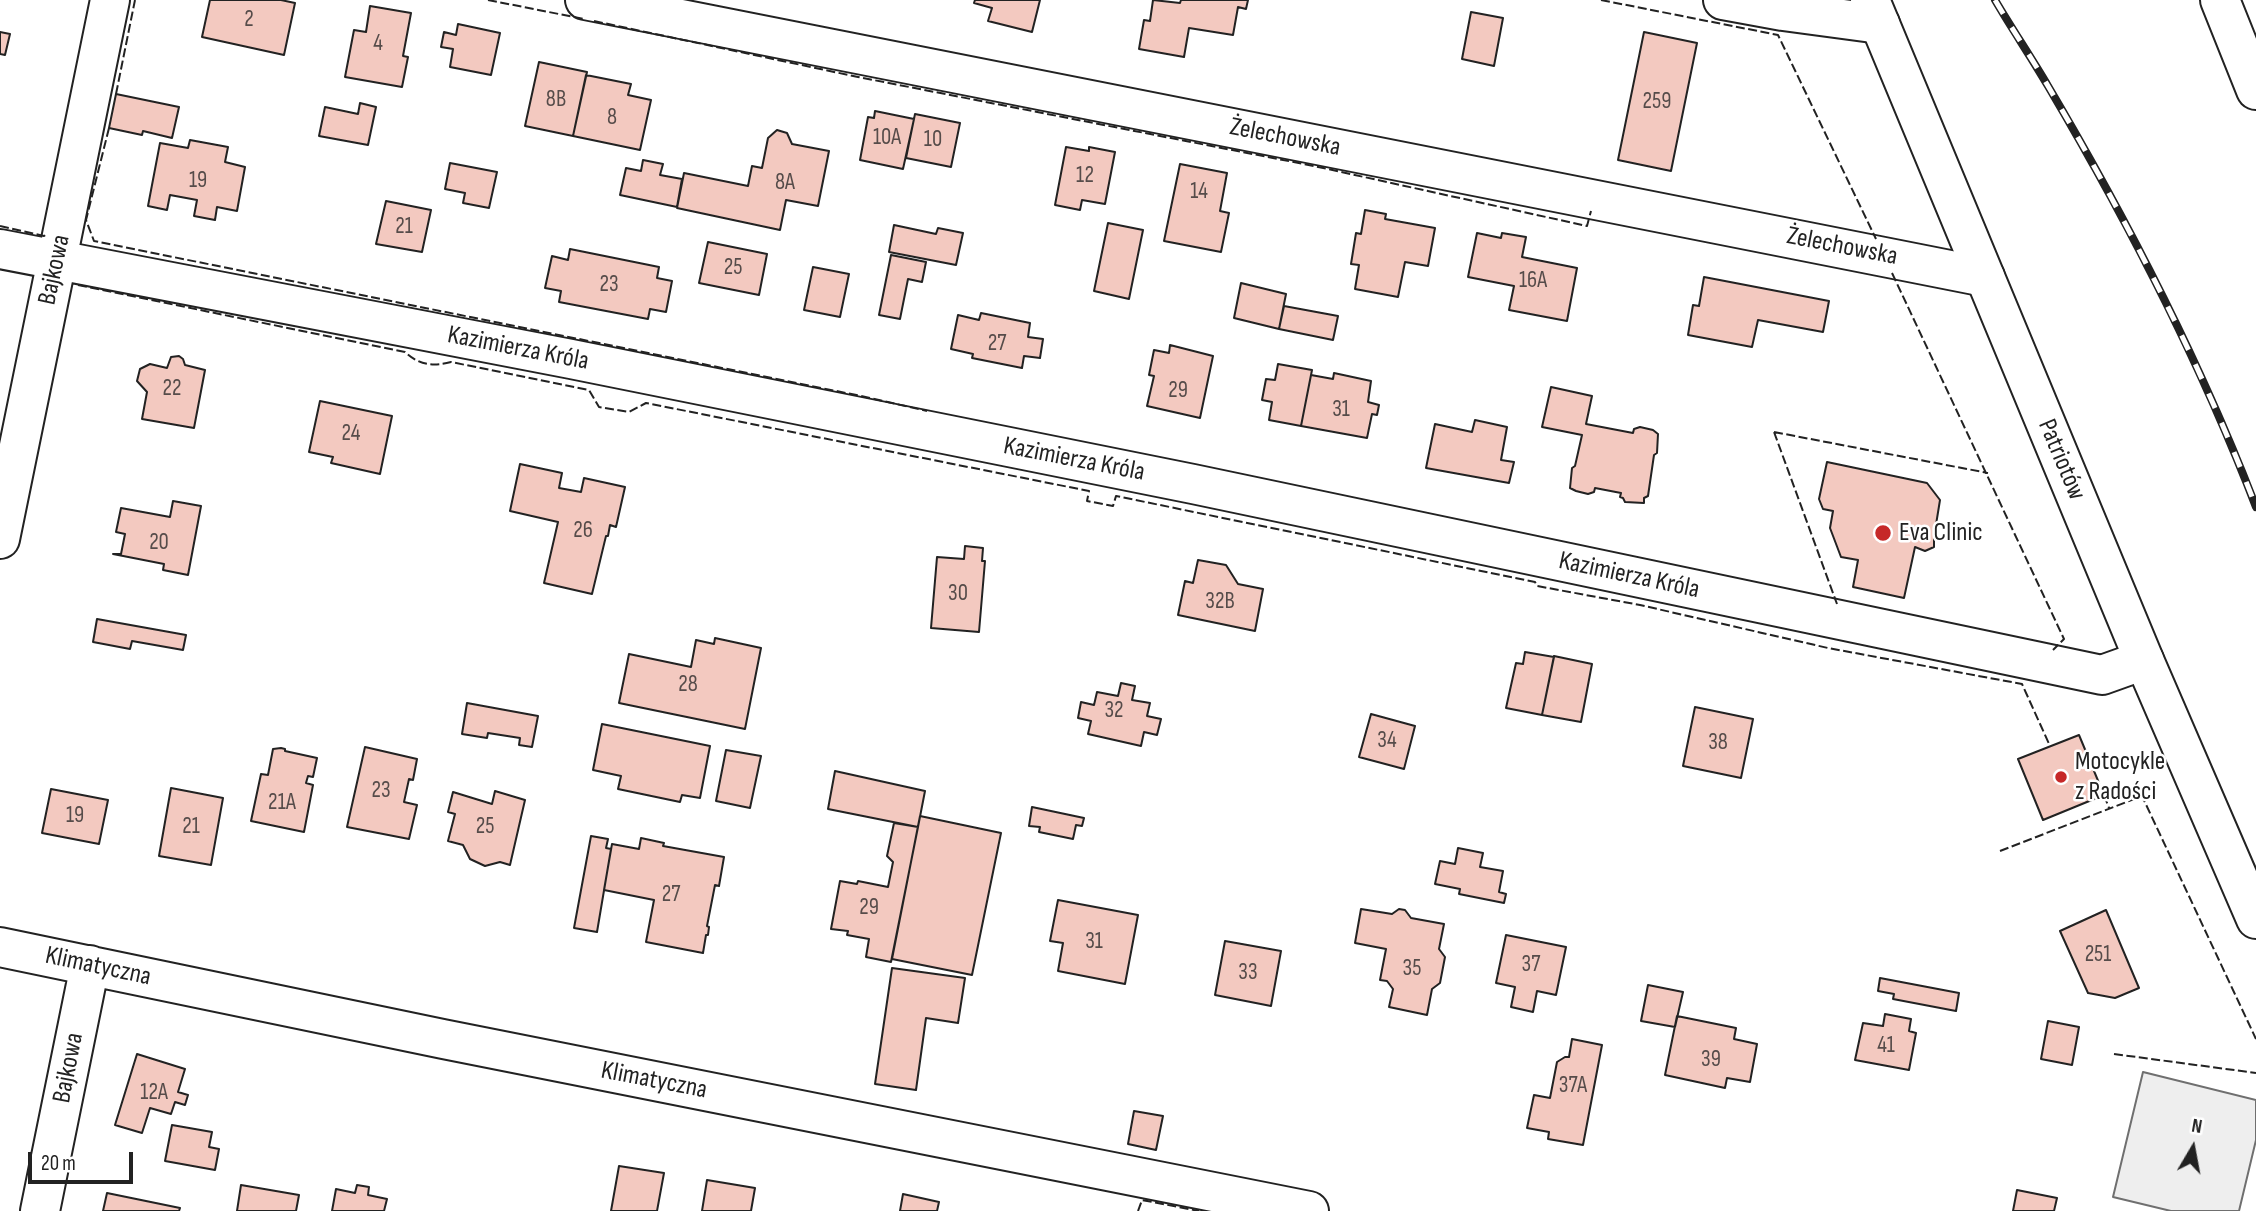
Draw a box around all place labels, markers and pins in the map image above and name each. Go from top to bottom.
place label: Eva Clinic [1899,517,1983,549]
marker: Eva Clinic [1873,523,1893,543]
place label: Motocykle z Radości [2075,746,2165,808]
marker: Motocykle z Radości [2053,769,2069,785]

